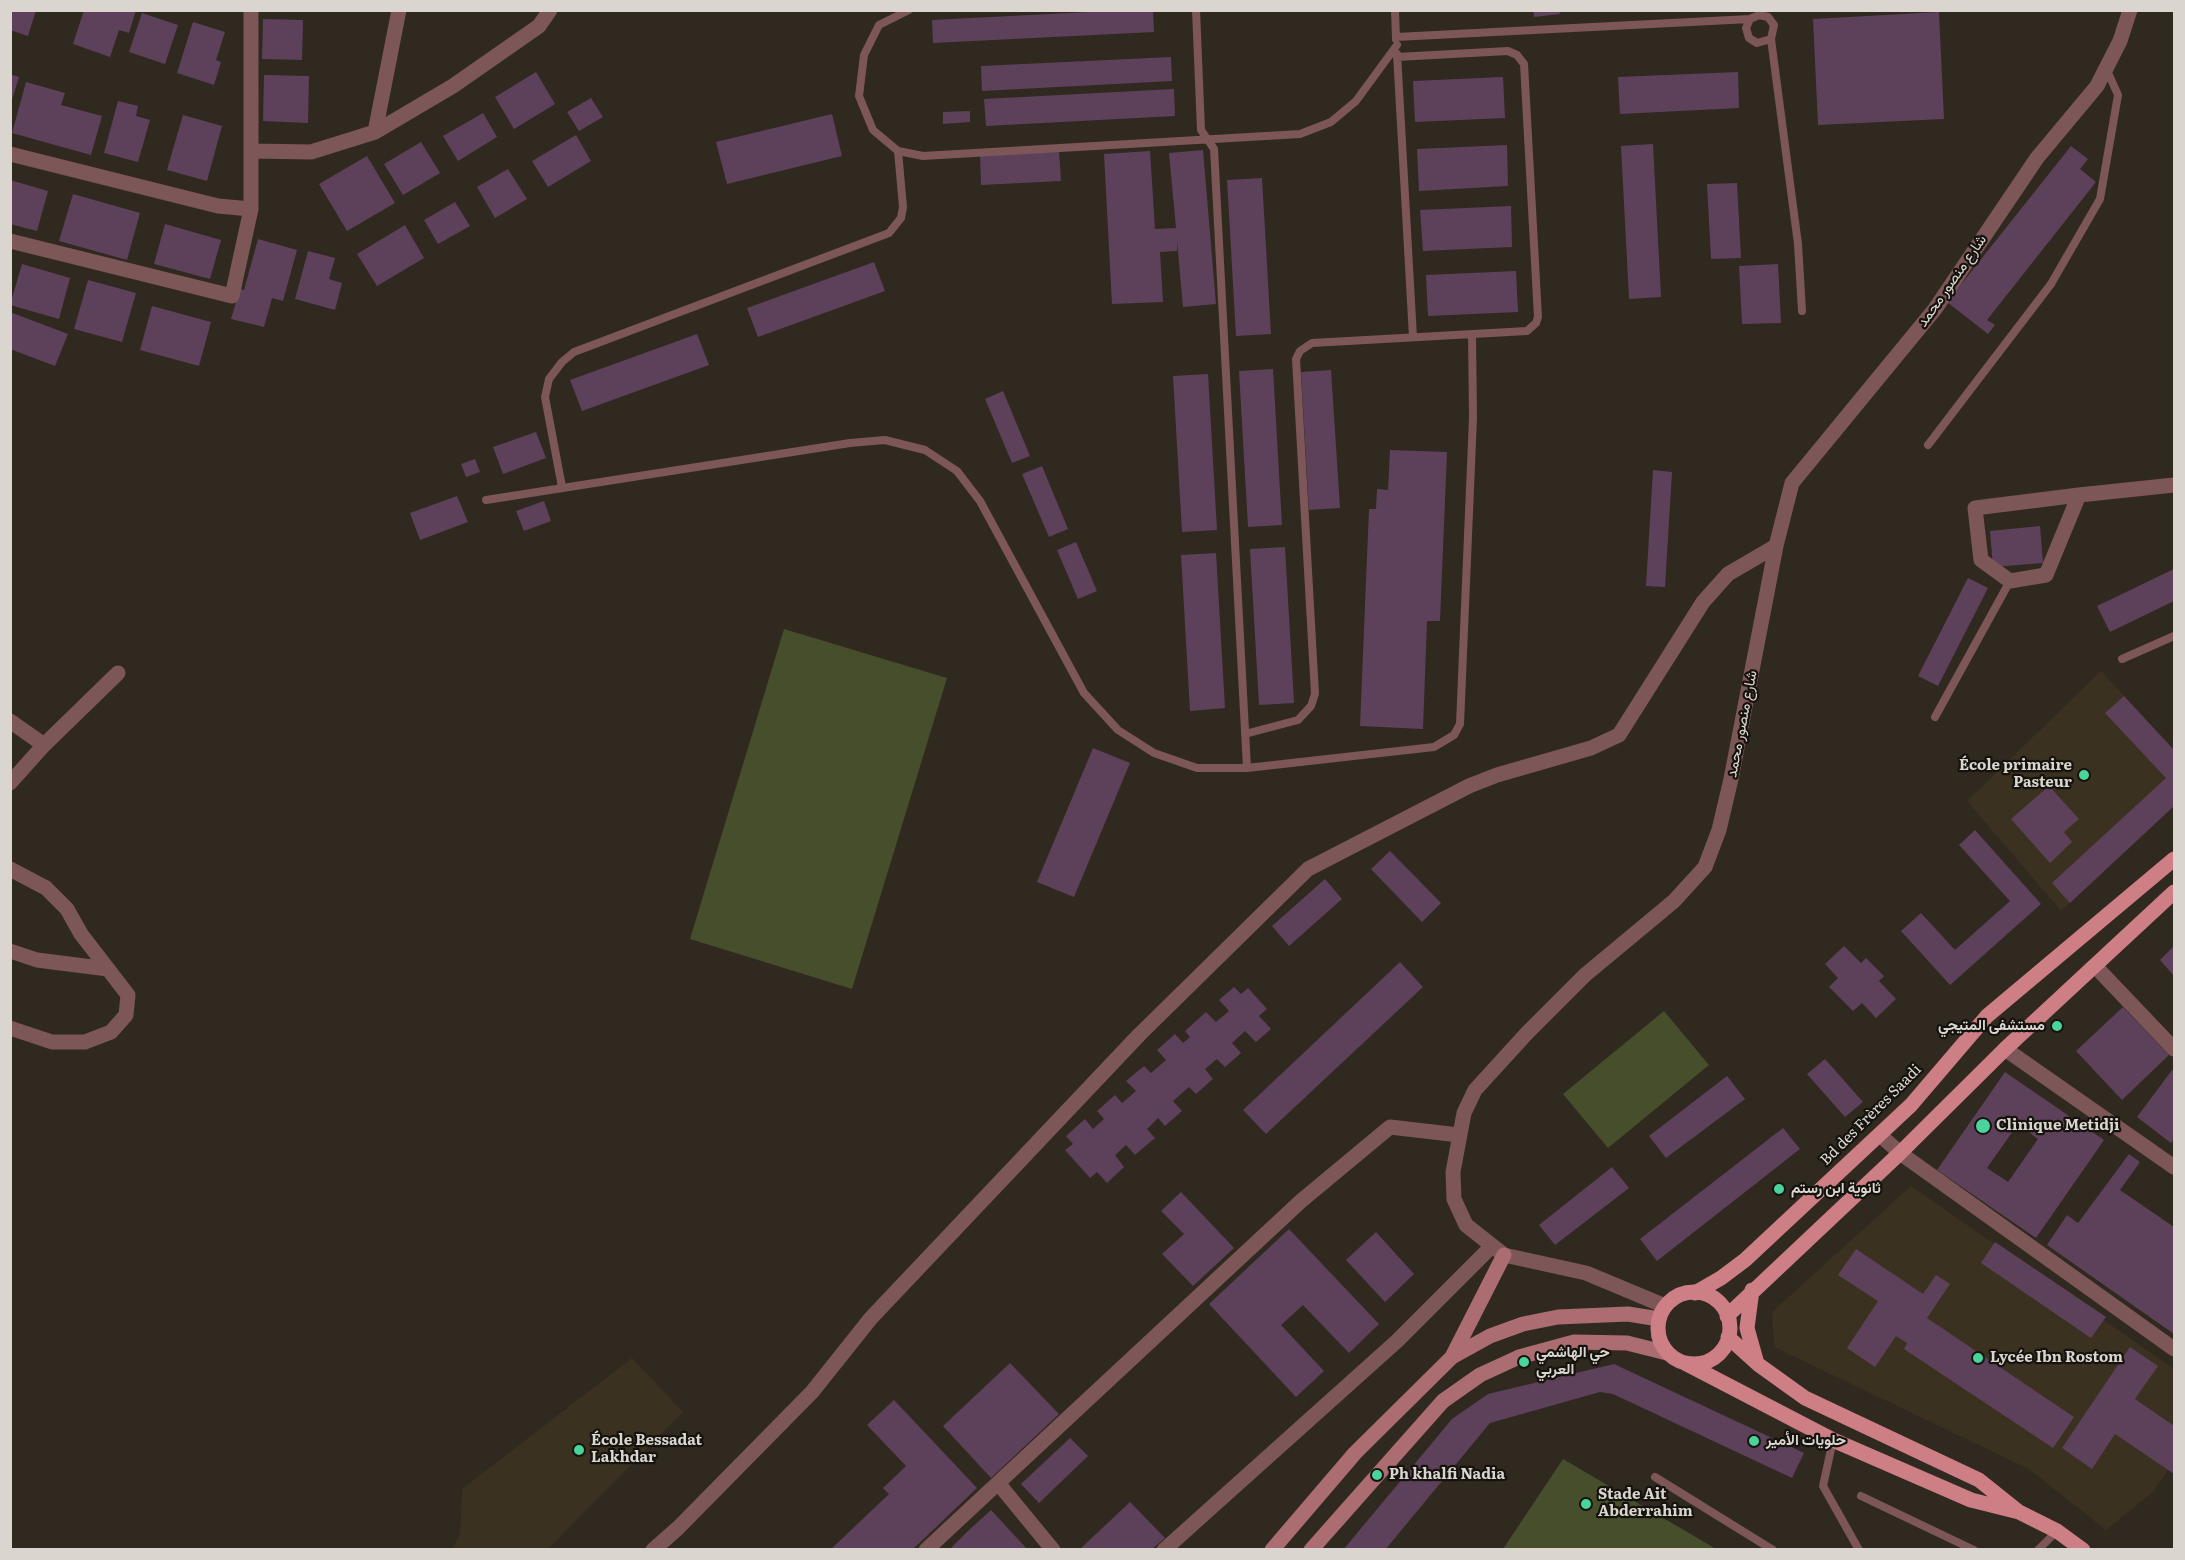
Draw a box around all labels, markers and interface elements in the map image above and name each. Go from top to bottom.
street label: شارع منصور محمد [1913,231,1991,331]
street label: شارع منصور محمد [1723,669,1761,779]
place label: École primaire Pasteur [1959,757,2072,792]
marker: École primaire Pasteur [2077,768,2091,782]
place label: مستشفى المتيجي [1938,1017,2045,1035]
marker: مستشفى المتيجي [2050,1019,2064,1033]
street label: Bd des Frères Saadi [1817,1061,1925,1169]
marker: Clinique Metidji [1974,1117,1992,1135]
place label: Clinique Metidji [1996,1117,2120,1135]
place label: ثانوية ابن رستم [1791,1180,1881,1198]
marker: ثانوية ابن رستم [1772,1182,1786,1196]
place label: حي الهاشمي العربي [1536,1344,1610,1379]
place label: Lycée Ibn Rostom [1990,1349,2123,1367]
marker: Lycée Ibn Rostom [1971,1351,1985,1365]
marker: حي الهاشمي العربي [1517,1355,1531,1369]
place label: École Bessadat Lakhdar [591,1432,702,1467]
place label: حلويات الأمير [1766,1432,1846,1450]
marker: حلويات الأمير [1747,1434,1761,1448]
marker: École Bessadat Lakhdar [572,1443,586,1457]
place label: Ph khalfi Nadia [1389,1466,1505,1484]
marker: Ph khalfi Nadia [1370,1468,1384,1482]
place label: Stade Ait Abderrahim [1598,1486,1693,1521]
marker: Stade Ait Abderrahim [1579,1497,1593,1511]

